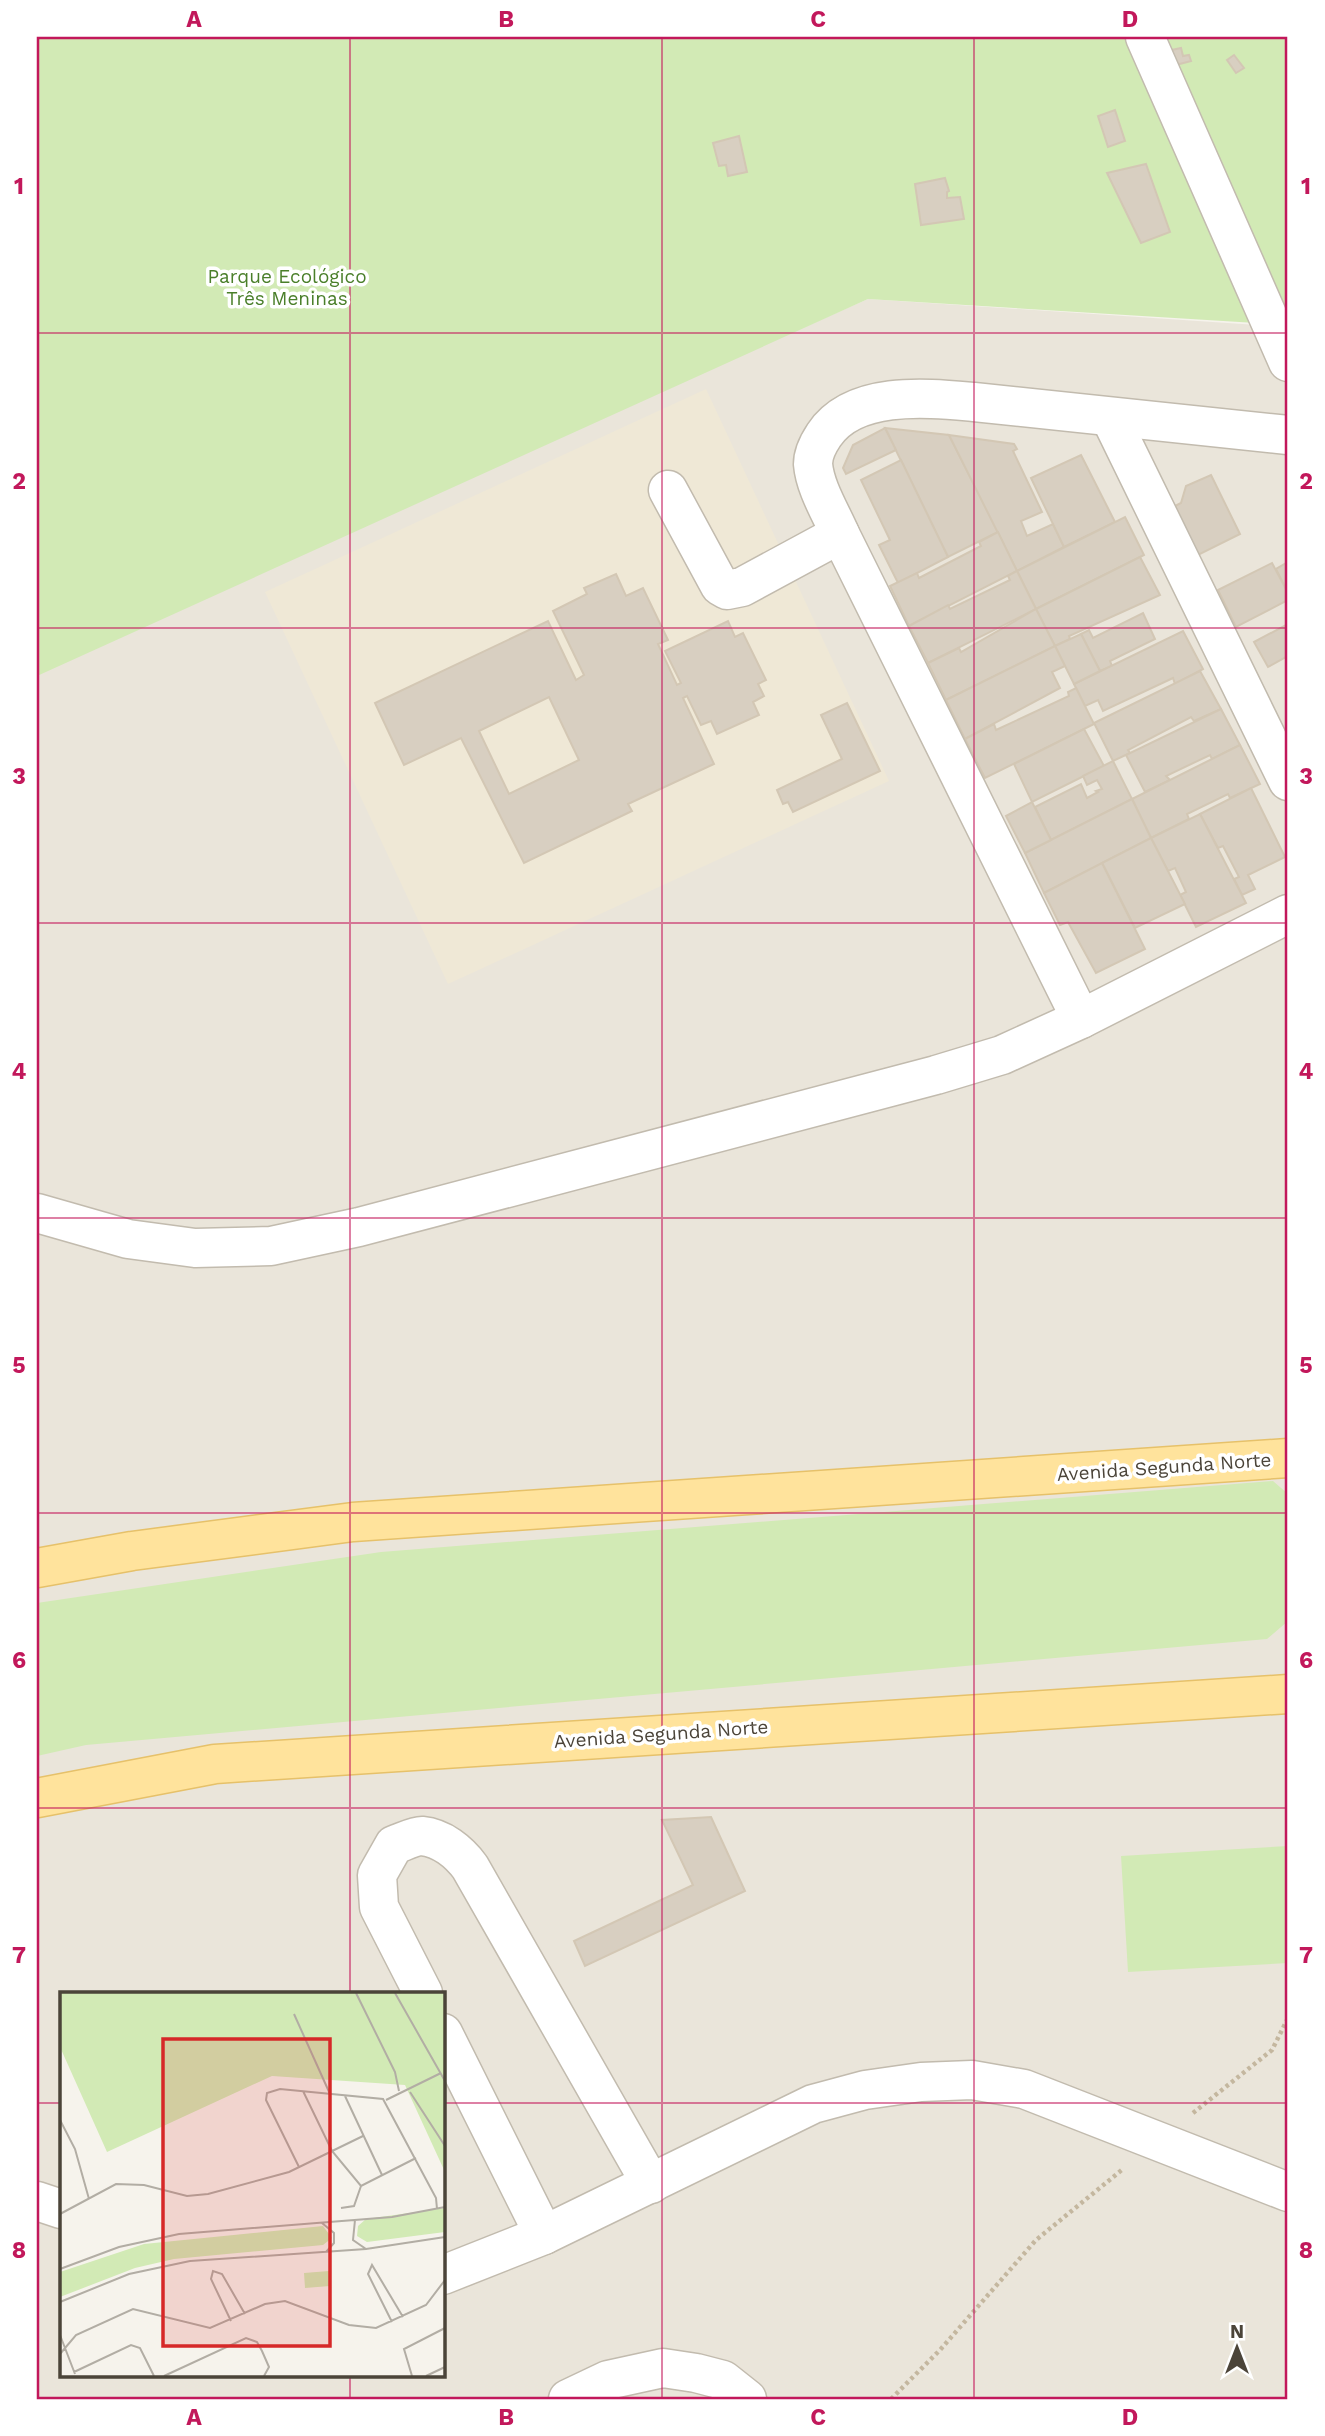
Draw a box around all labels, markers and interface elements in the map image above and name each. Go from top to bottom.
text: A [186,6,202,33]
text: B [498,6,514,33]
text: C [810,6,826,33]
text: D [1122,6,1138,33]
text: 1 [14,173,24,200]
text: 1 [1301,173,1311,200]
park label: Parque Ecológico Três Meninas [207,265,367,310]
text: 2 [12,468,26,495]
text: 2 [1299,468,1313,495]
text: 3 [12,763,26,790]
text: 3 [1299,763,1313,790]
text: 4 [12,1058,27,1085]
text: 4 [1299,1058,1314,1085]
text: 5 [12,1352,26,1379]
text: 5 [1299,1352,1313,1379]
street label: Avenida Segunda Norte [1056,1448,1272,1486]
text: 6 [12,1647,26,1674]
text: 6 [1299,1647,1313,1674]
street label: Avenida Segunda Norte [553,1715,769,1753]
text: 7 [12,1942,26,1969]
text: 7 [1299,1942,1313,1969]
inset map [60,1992,444,2376]
text: 8 [12,2237,26,2264]
text: 8 [1299,2237,1313,2264]
north arrow [1202,2314,1272,2384]
text: N [1230,2320,1244,2343]
text: A [186,2404,202,2431]
text: B [498,2404,514,2431]
text: C [810,2404,826,2431]
text: D [1122,2404,1138,2431]

